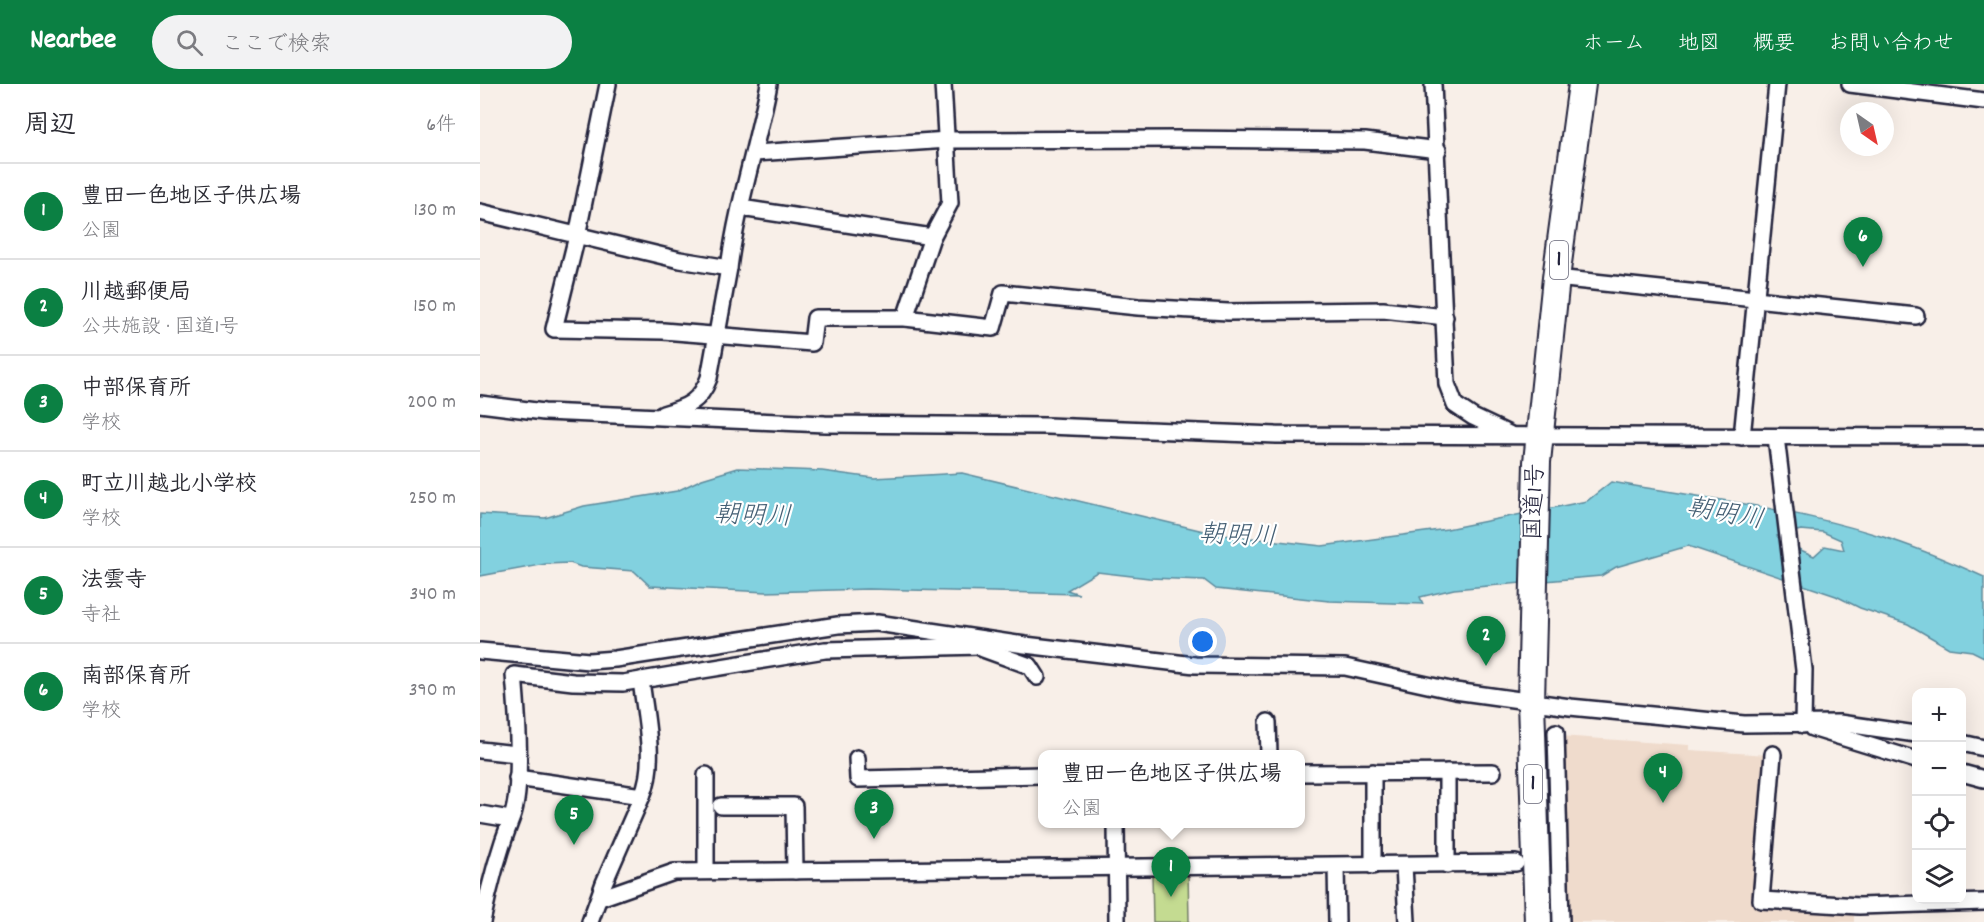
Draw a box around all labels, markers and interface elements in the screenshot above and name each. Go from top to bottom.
search box [152,15,572,69]
text: Nearbee [30,22,116,62]
icon: search [173,26,206,59]
text: ここで検索 [221,30,331,61]
text: ホーム [1583,30,1645,60]
text: 地図 [1678,30,1720,60]
text: 概要 [1753,30,1795,60]
text: お問い合わせ [1828,30,1954,60]
north arrow [1840,102,1894,156]
text: 周辺 [24,108,76,145]
text: 6件 [426,112,456,140]
text: 豊田一色地区子供広場 [81,182,301,213]
text: 1 [41,197,46,225]
text: 130 m [414,197,456,225]
text: 公園 [81,218,121,246]
pin: 6 [1844,218,1882,267]
road number: 1 [1550,241,1568,279]
text: 川越郵便局 [81,278,191,309]
text: 2 [39,293,48,321]
text: 150 m [413,293,456,321]
text: 公共施設 · 国道1号 [81,314,239,342]
text: 中部保育所 [81,374,191,405]
text: 3 [39,389,48,417]
text: 200 m [407,389,456,417]
text: 学校 [81,410,121,438]
street label: 国道1号 [1518,463,1554,541]
text: 町立川越北小学校 [81,470,257,501]
text: 4 [39,485,48,513]
text: 250 m [409,485,456,513]
water label: 朝明川 [1683,490,1767,540]
water label: 朝明川 [713,497,793,537]
text: 学校 [81,506,121,534]
water label: 朝明川 [1198,517,1278,557]
text: 法雲寺 [81,566,147,597]
text: 5 [39,581,48,609]
text: 340 m [410,581,456,609]
text: 寺社 [81,602,121,630]
pin: 2 [1466,616,1506,666]
your location [1188,627,1217,656]
text: 南部保育所 [81,662,191,693]
text: 6 [39,677,48,705]
text: 390 m [409,677,456,705]
map controls [1912,688,1966,904]
button: + [1912,688,1966,742]
text: 学校 [81,698,121,726]
button: − [1912,742,1966,796]
popup [1038,750,1305,828]
pin: 4 [1644,754,1682,803]
text: 豊田一色地区子供広場 [1061,760,1282,791]
road number: 1 [1524,765,1542,803]
pin: 3 [854,790,894,839]
pin: 5 [554,796,593,845]
text: 公園 [1061,796,1101,824]
button: locate [1912,796,1966,850]
pin: 1 [1152,848,1190,897]
button: layers [1912,850,1966,904]

